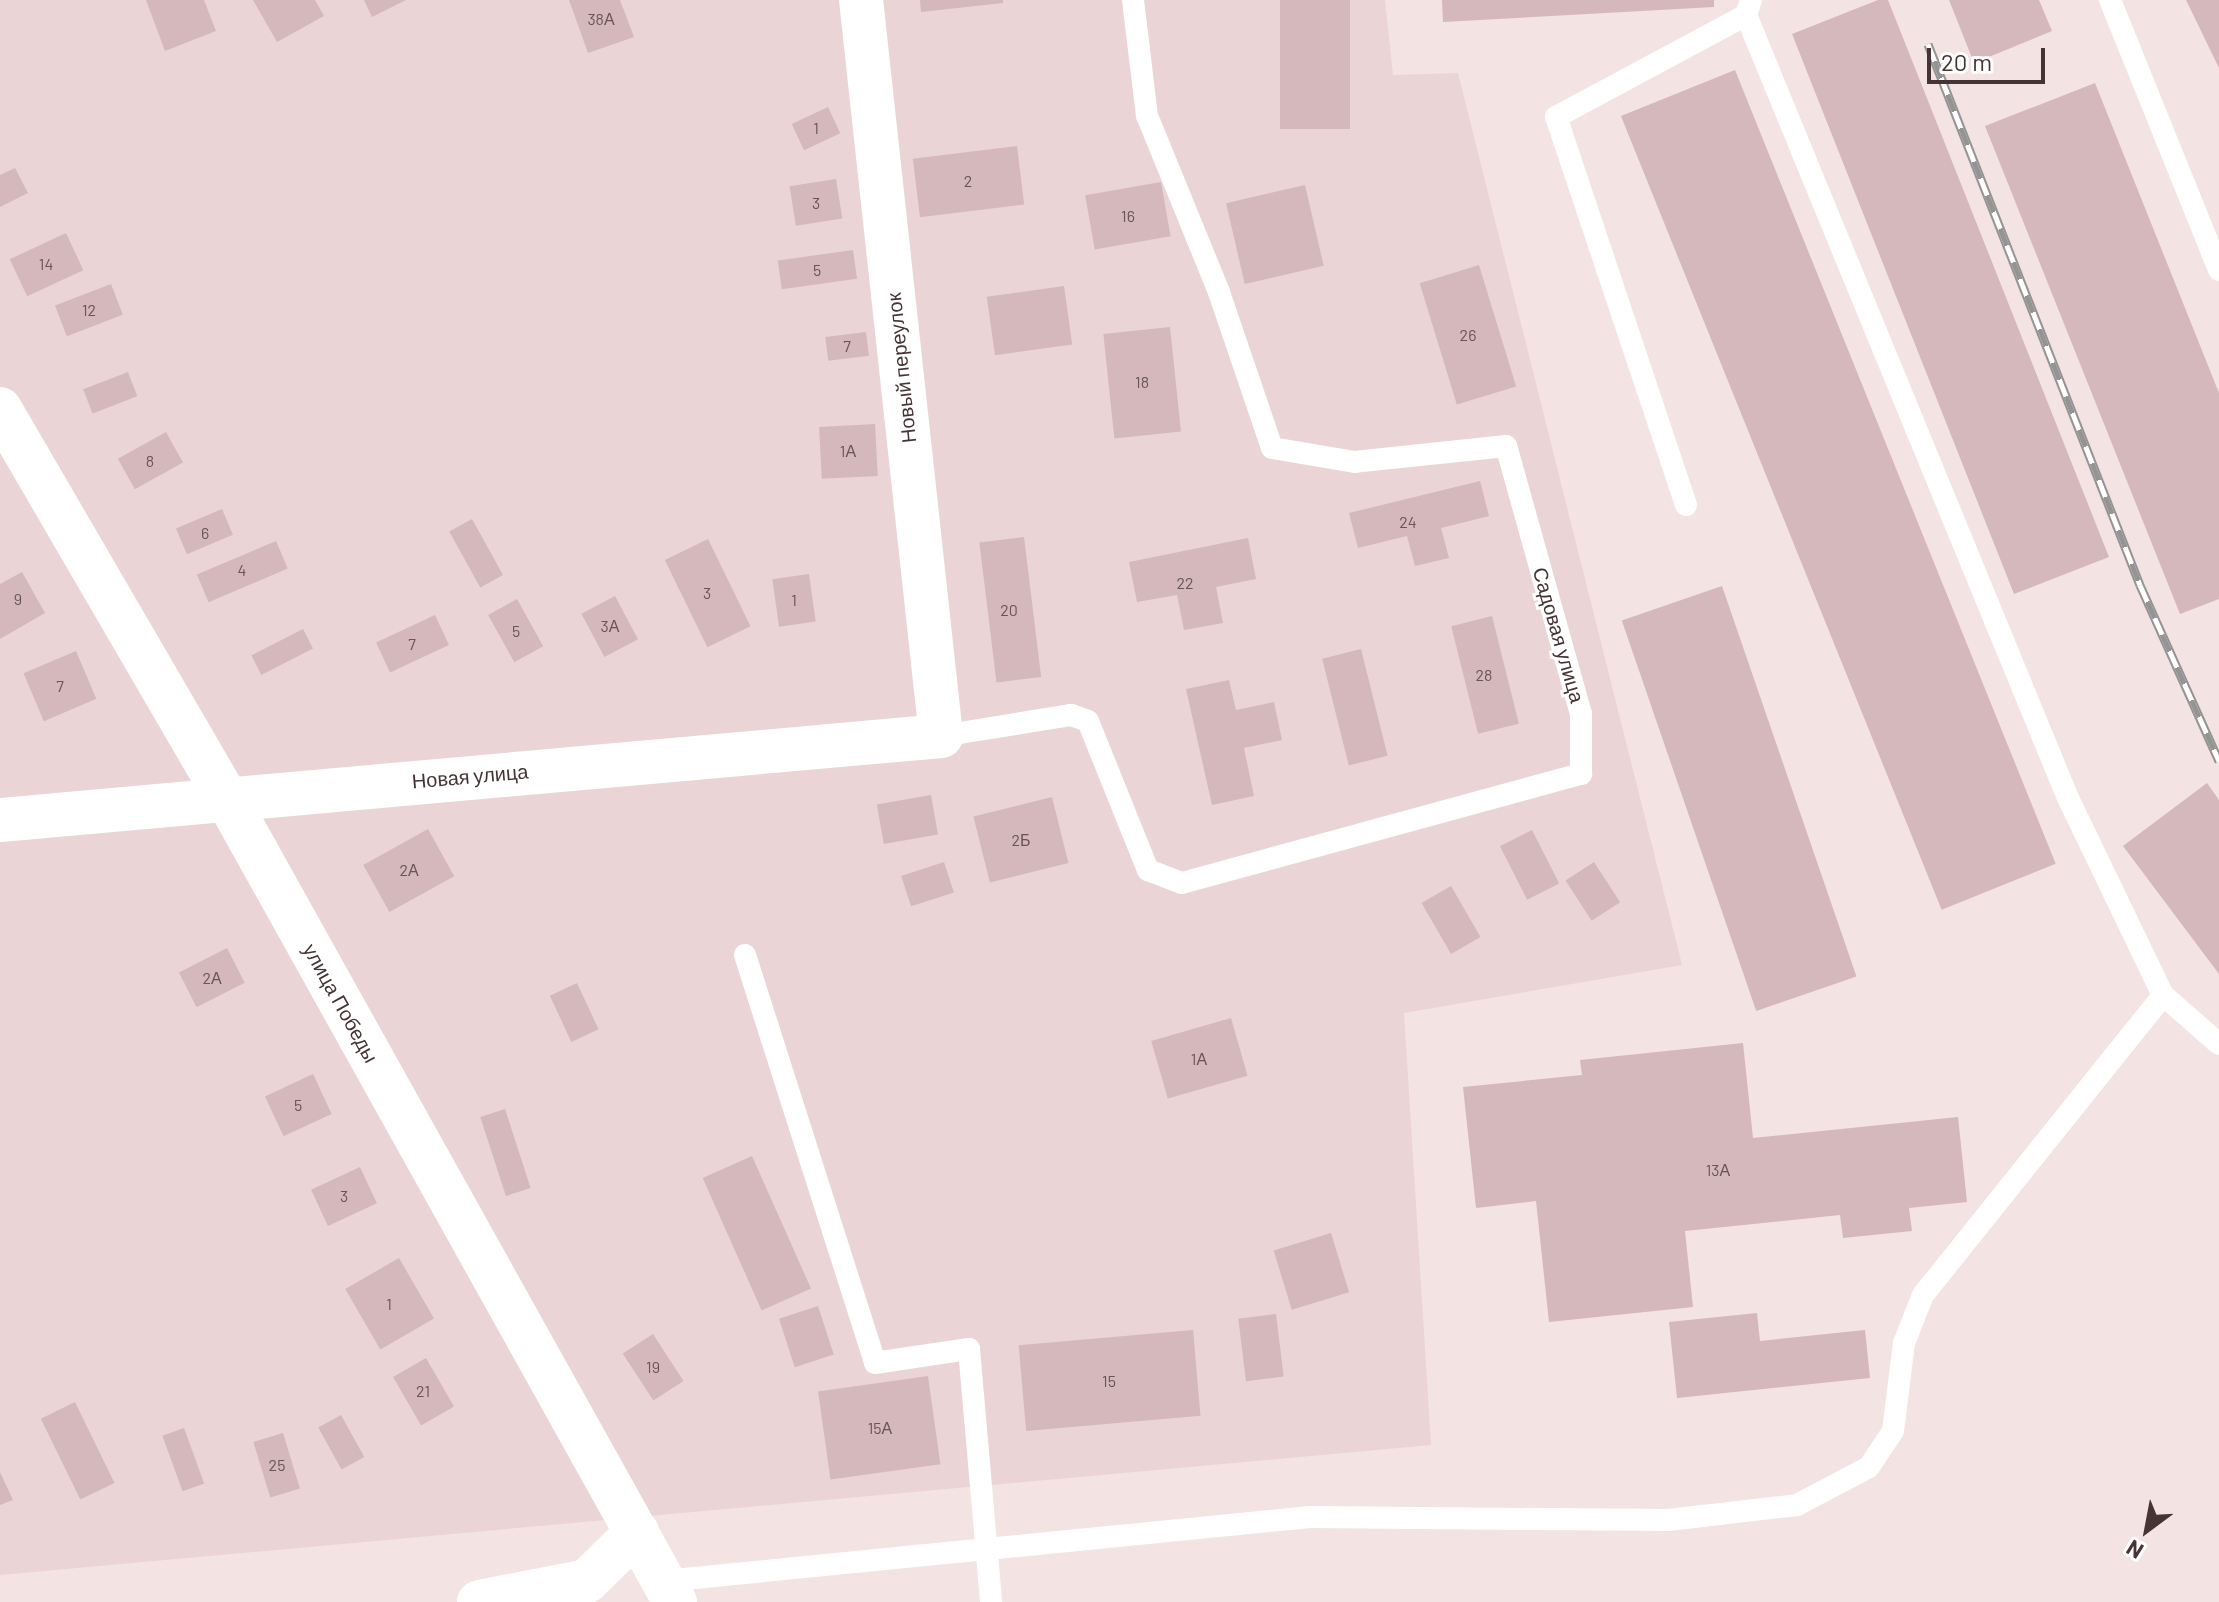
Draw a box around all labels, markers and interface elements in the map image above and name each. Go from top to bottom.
house number: 38А [587,9,615,29]
scale bar [1931,32,2049,82]
text: 20 m [1941,47,1992,76]
house number: 1 [813,118,819,138]
house number: 2 [964,171,972,191]
house number: 3 [812,193,820,213]
house number: 16 [1121,206,1135,226]
house number: 14 [39,254,53,274]
house number: 5 [813,260,821,280]
street label: Новый переулок [881,292,921,444]
house number: 12 [82,300,96,320]
house number: 26 [1460,325,1476,345]
house number: 7 [843,336,851,356]
house number: 18 [1135,372,1149,392]
house number: 1А [840,441,856,461]
house number: 8 [146,451,154,471]
house number: 24 [1399,512,1417,532]
house number: 6 [201,523,209,543]
house number: 4 [238,560,246,580]
street label: Садовая улица [1528,564,1590,706]
house number: 22 [1176,573,1194,593]
house number: 3 [703,583,711,603]
house number: 9 [14,589,22,609]
house number: 1 [791,590,797,610]
house number: 20 [1000,600,1018,620]
house number: 3А [601,616,619,636]
house number: 5 [512,621,520,641]
house number: 7 [408,634,416,654]
house number: 28 [1476,665,1492,685]
house number: 7 [56,676,64,696]
street label: Новая улица [411,759,529,793]
house number: 2Б [1011,830,1031,850]
house number: 2А [399,860,419,880]
street label: улица Победы [298,939,384,1067]
house number: 2А [202,968,222,988]
house number: 1А [1191,1049,1207,1069]
house number: 5 [294,1095,302,1115]
house number: 13А [1706,1160,1730,1180]
house number: 3 [340,1186,348,1206]
house number: 1 [386,1294,392,1314]
house number: 19 [646,1357,660,1377]
house number: 15 [1102,1371,1116,1391]
house number: 21 [416,1381,430,1401]
house number: 15А [868,1418,892,1438]
house number: 25 [269,1455,285,1475]
north arrow [2107,1490,2187,1570]
text: N [2121,1535,2147,1565]

